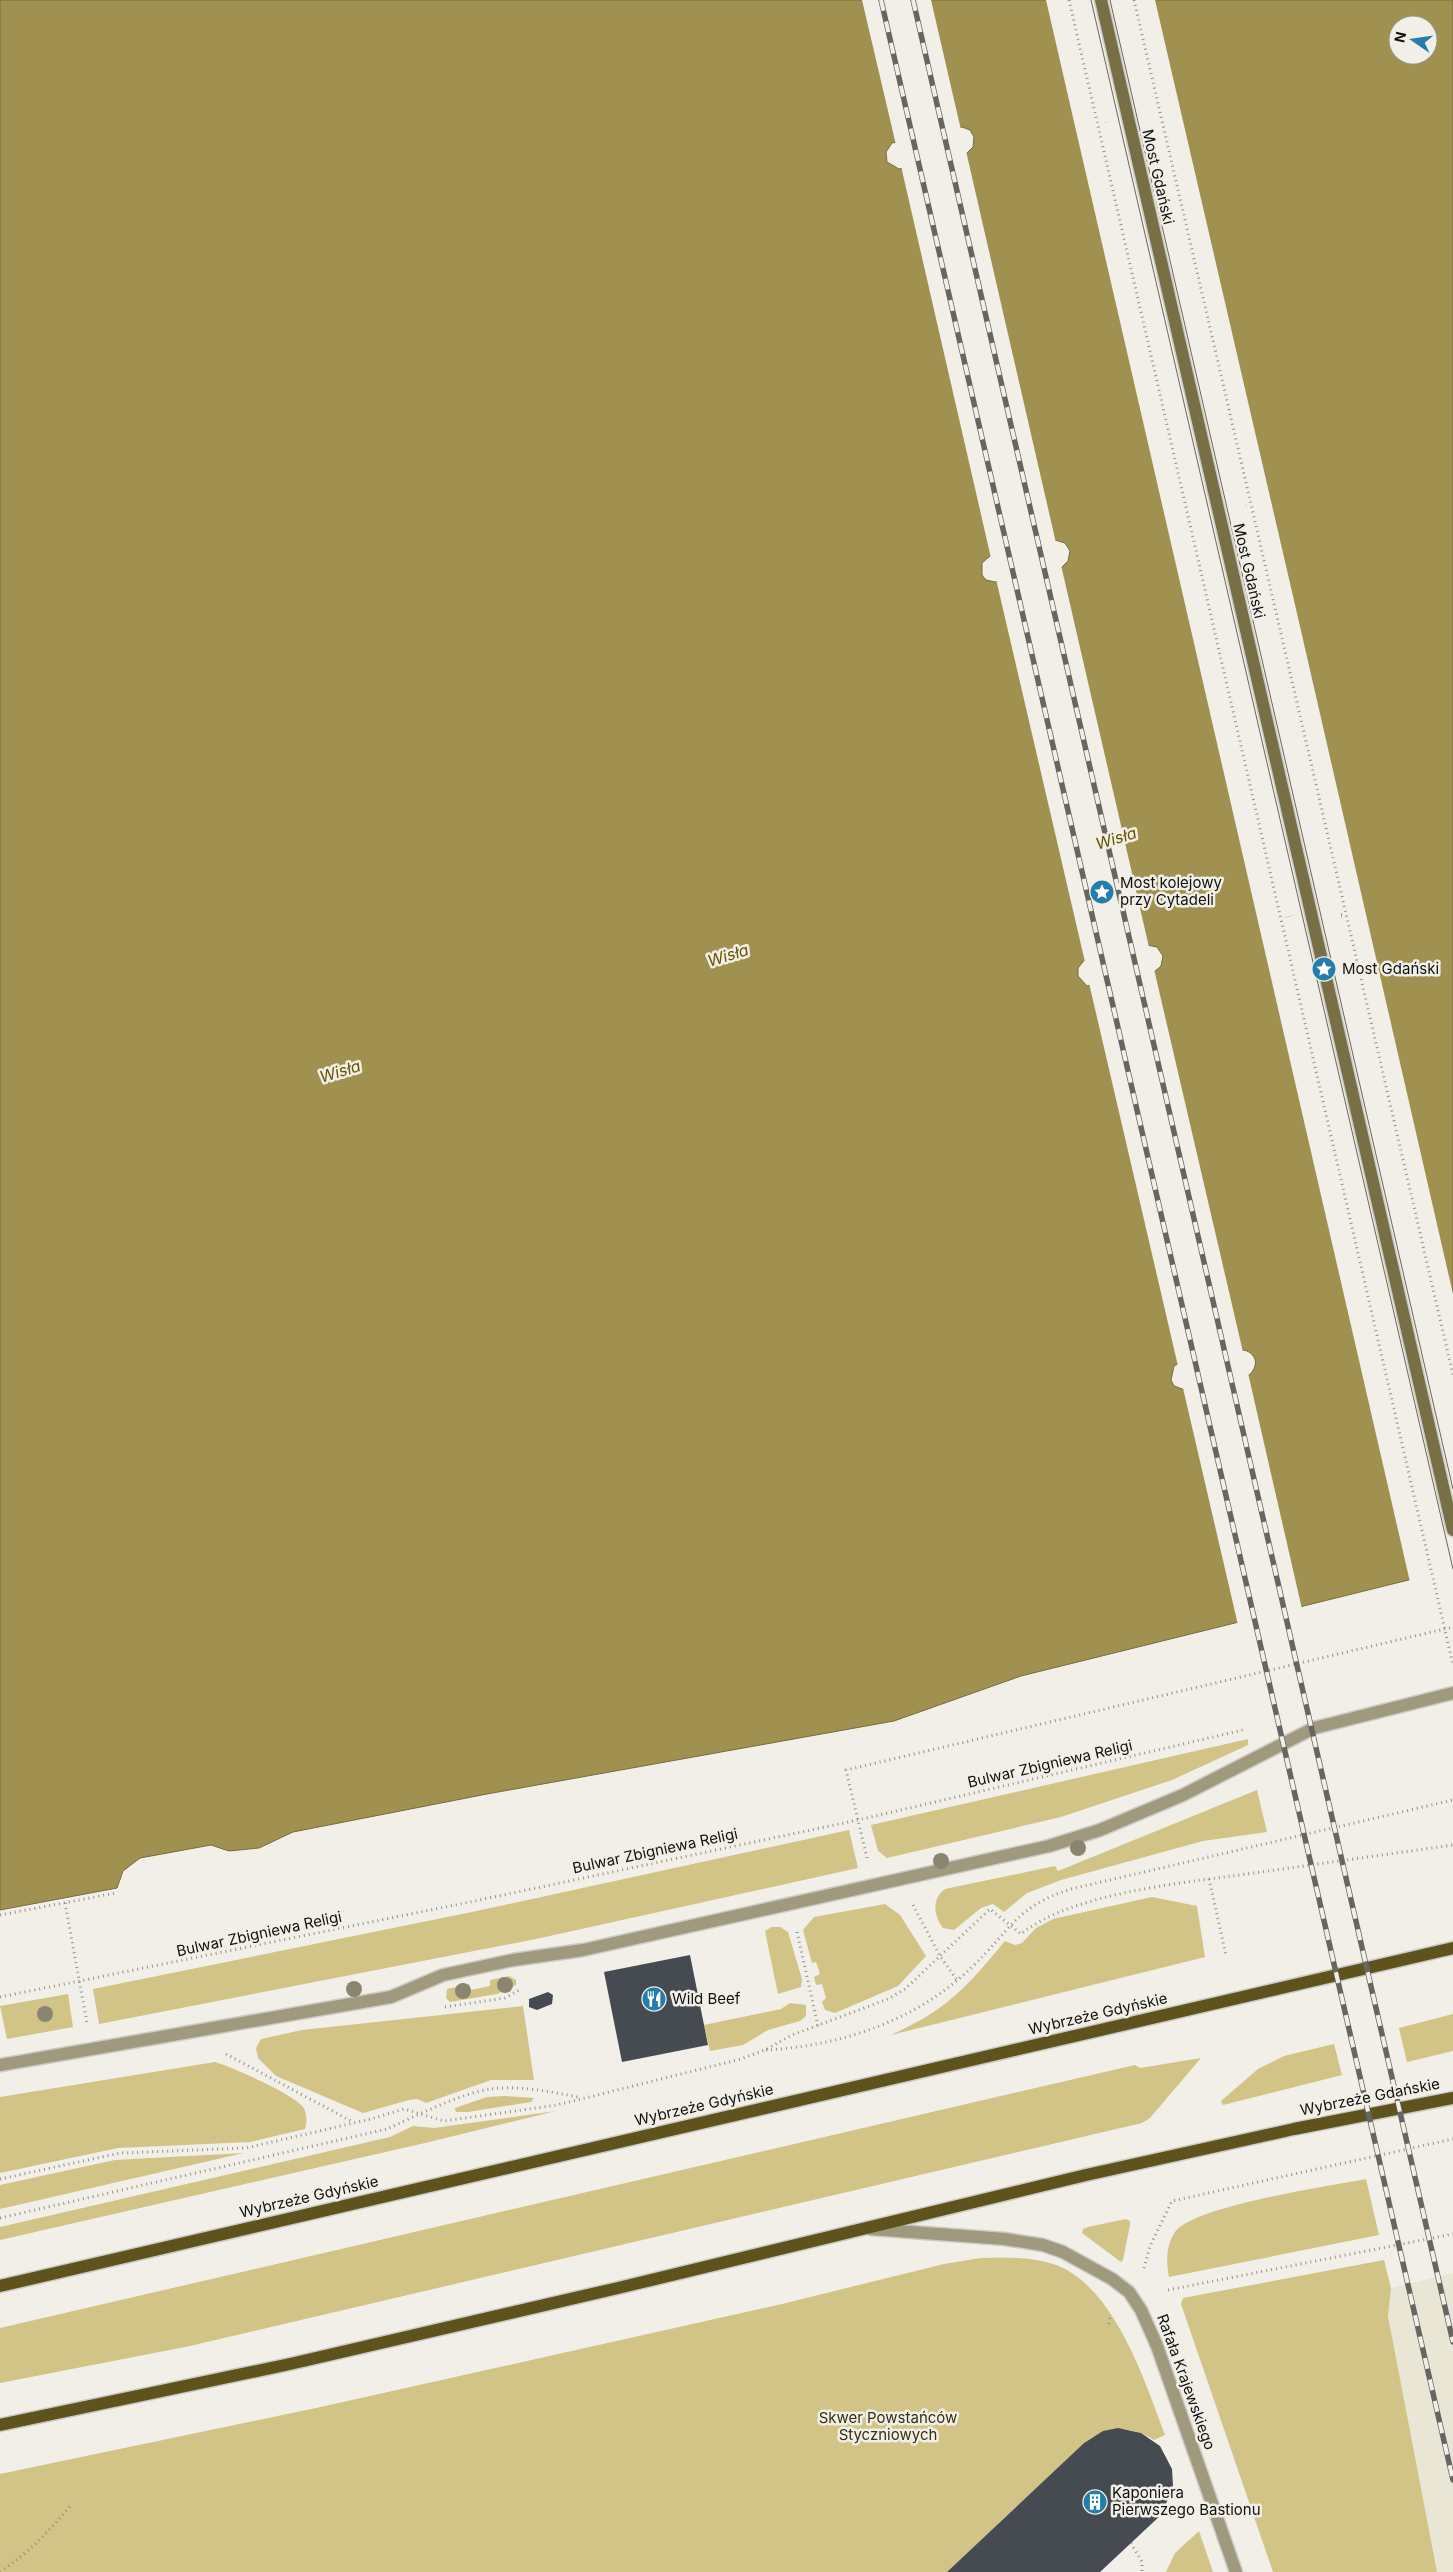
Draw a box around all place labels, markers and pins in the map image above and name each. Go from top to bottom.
place label: Most kolejowy przy Cytadeli [1120,873,1222,909]
place icon: Most kolejowy przy Cytadeli [1089,879,1115,905]
place icon: Most Gdański [1311,956,1337,982]
place label: Most Gdański [1342,959,1439,978]
restaurant icon: Wild Beef [641,1986,667,2012]
place label: Wild Beef [672,1989,741,2008]
place label: Kaponiera Pierwszego Bastionu [1112,2483,1261,2519]
building icon: Kaponiera Pierwszego Bastionu [1082,2489,1108,2515]

